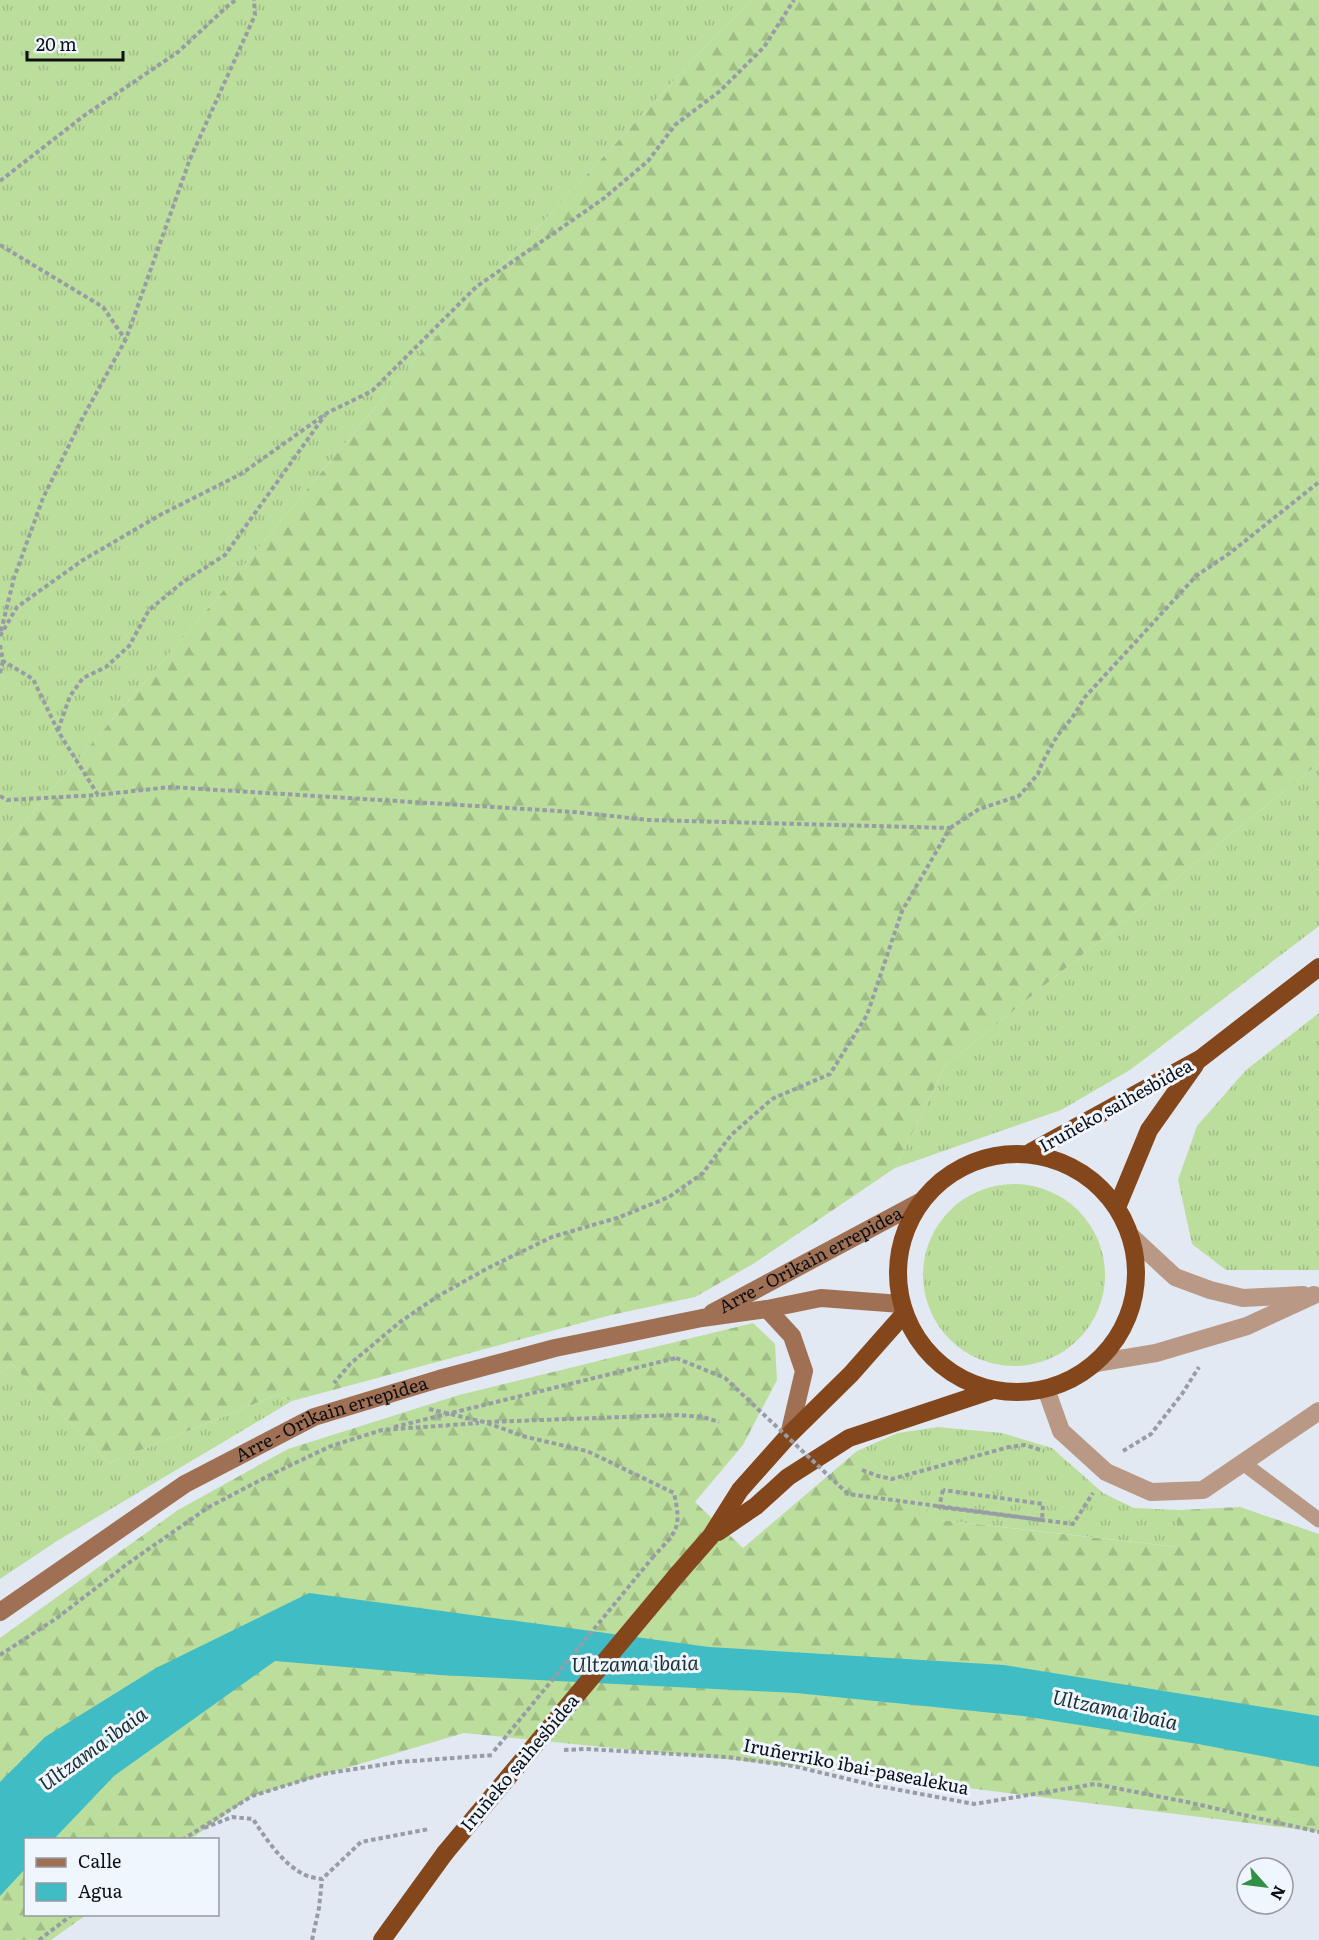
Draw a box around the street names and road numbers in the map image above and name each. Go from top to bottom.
street label: Iruñeko saihesbidea [1033,1051,1197,1158]
street label: Arre - Orikain errepidea [713,1199,907,1319]
street label: Arre - Orikain errepidea [230,1368,431,1468]
street label: Iruñeko saihesbidea [453,1687,585,1837]
street label: Iruñerriko ibai-pasealekua [741,1730,972,1801]

